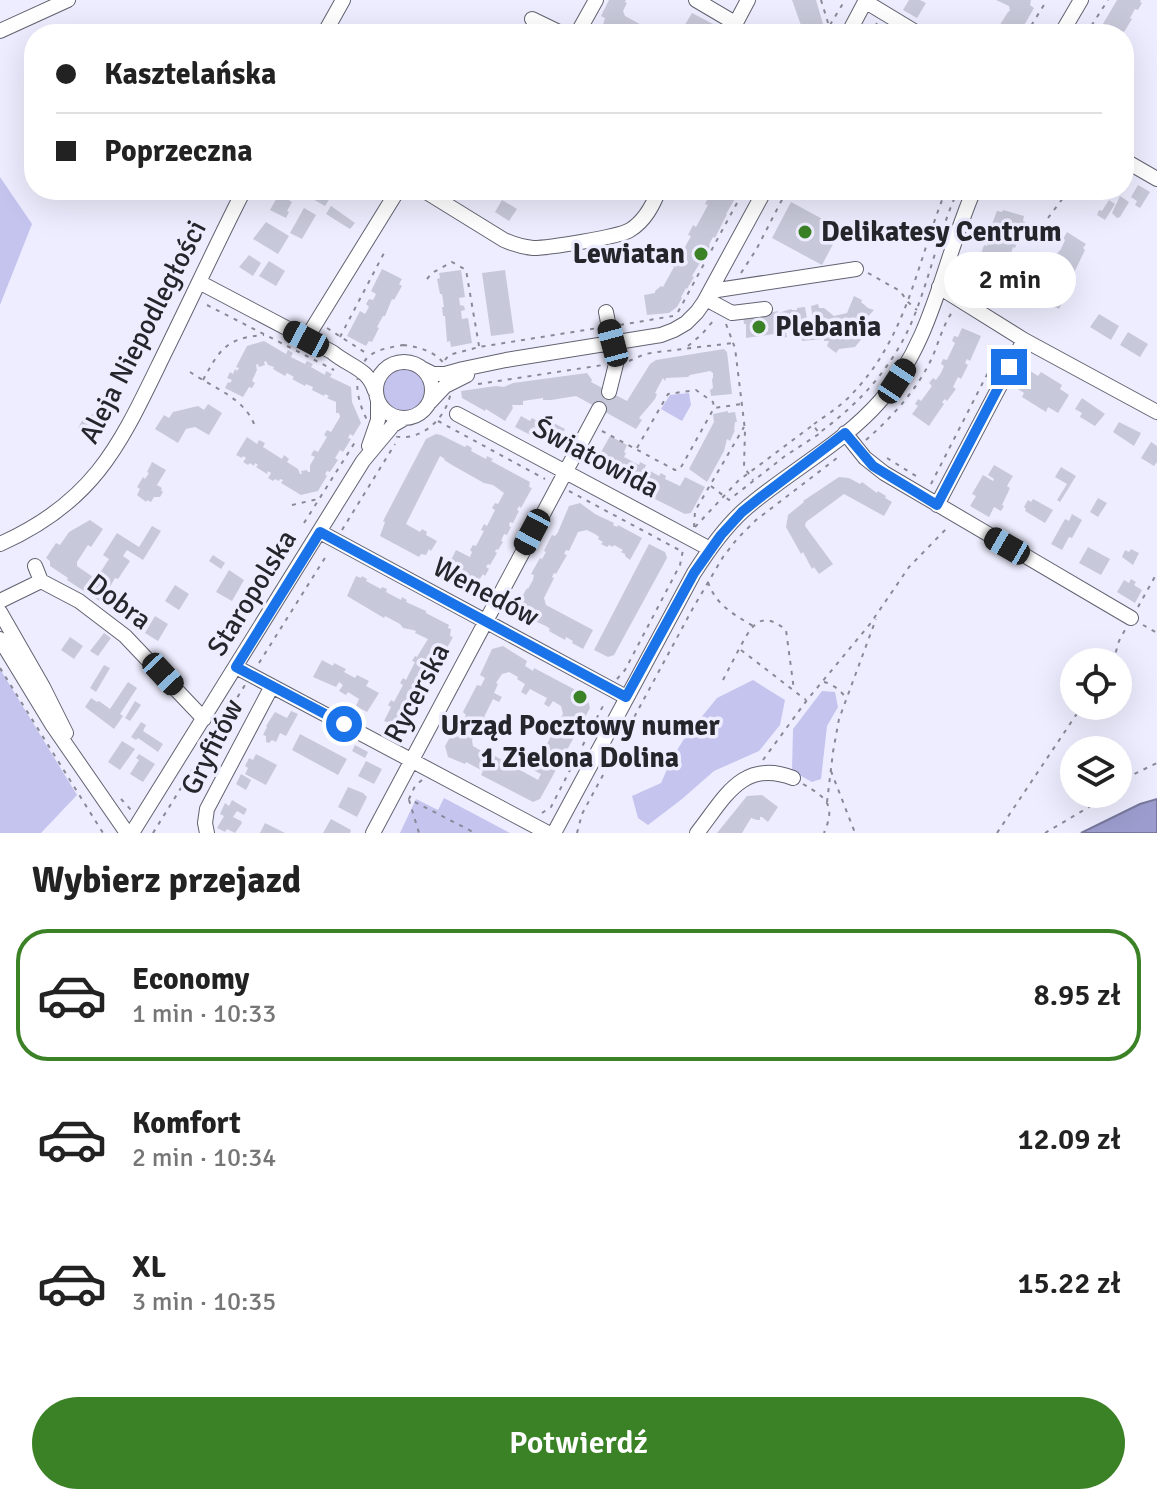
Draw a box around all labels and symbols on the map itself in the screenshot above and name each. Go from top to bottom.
street label: Aleja Niepodległości [72,215,214,449]
place label: Delikatesy Centrum [821,215,1062,249]
marker: Delikatesy Centrum [796,223,814,241]
place label: Lewiatan [573,237,685,271]
marker: Lewiatan [692,245,710,263]
callout: 2 min [943,251,1075,307]
place label: Plebania [775,310,881,344]
car [279,317,333,361]
car [595,317,631,369]
marker: Plebania [750,318,768,336]
route end [991,349,1027,385]
car [874,354,920,408]
street label: Światowida [527,411,665,505]
car [510,505,554,559]
street label: Staropolska [200,524,304,662]
car [980,524,1034,568]
street label: Wenedów [427,550,545,634]
street label: Dobra [80,567,158,637]
street label: Rycerska [377,638,457,748]
car [138,648,188,700]
marker: Urząd Pocztowy numer 1 Zielona Dolina [571,688,589,706]
street label: Gryfitów [174,694,250,800]
route start [326,706,362,742]
place label: Urząd Pocztowy numer 1 Zielona Dolina [440,709,720,775]

